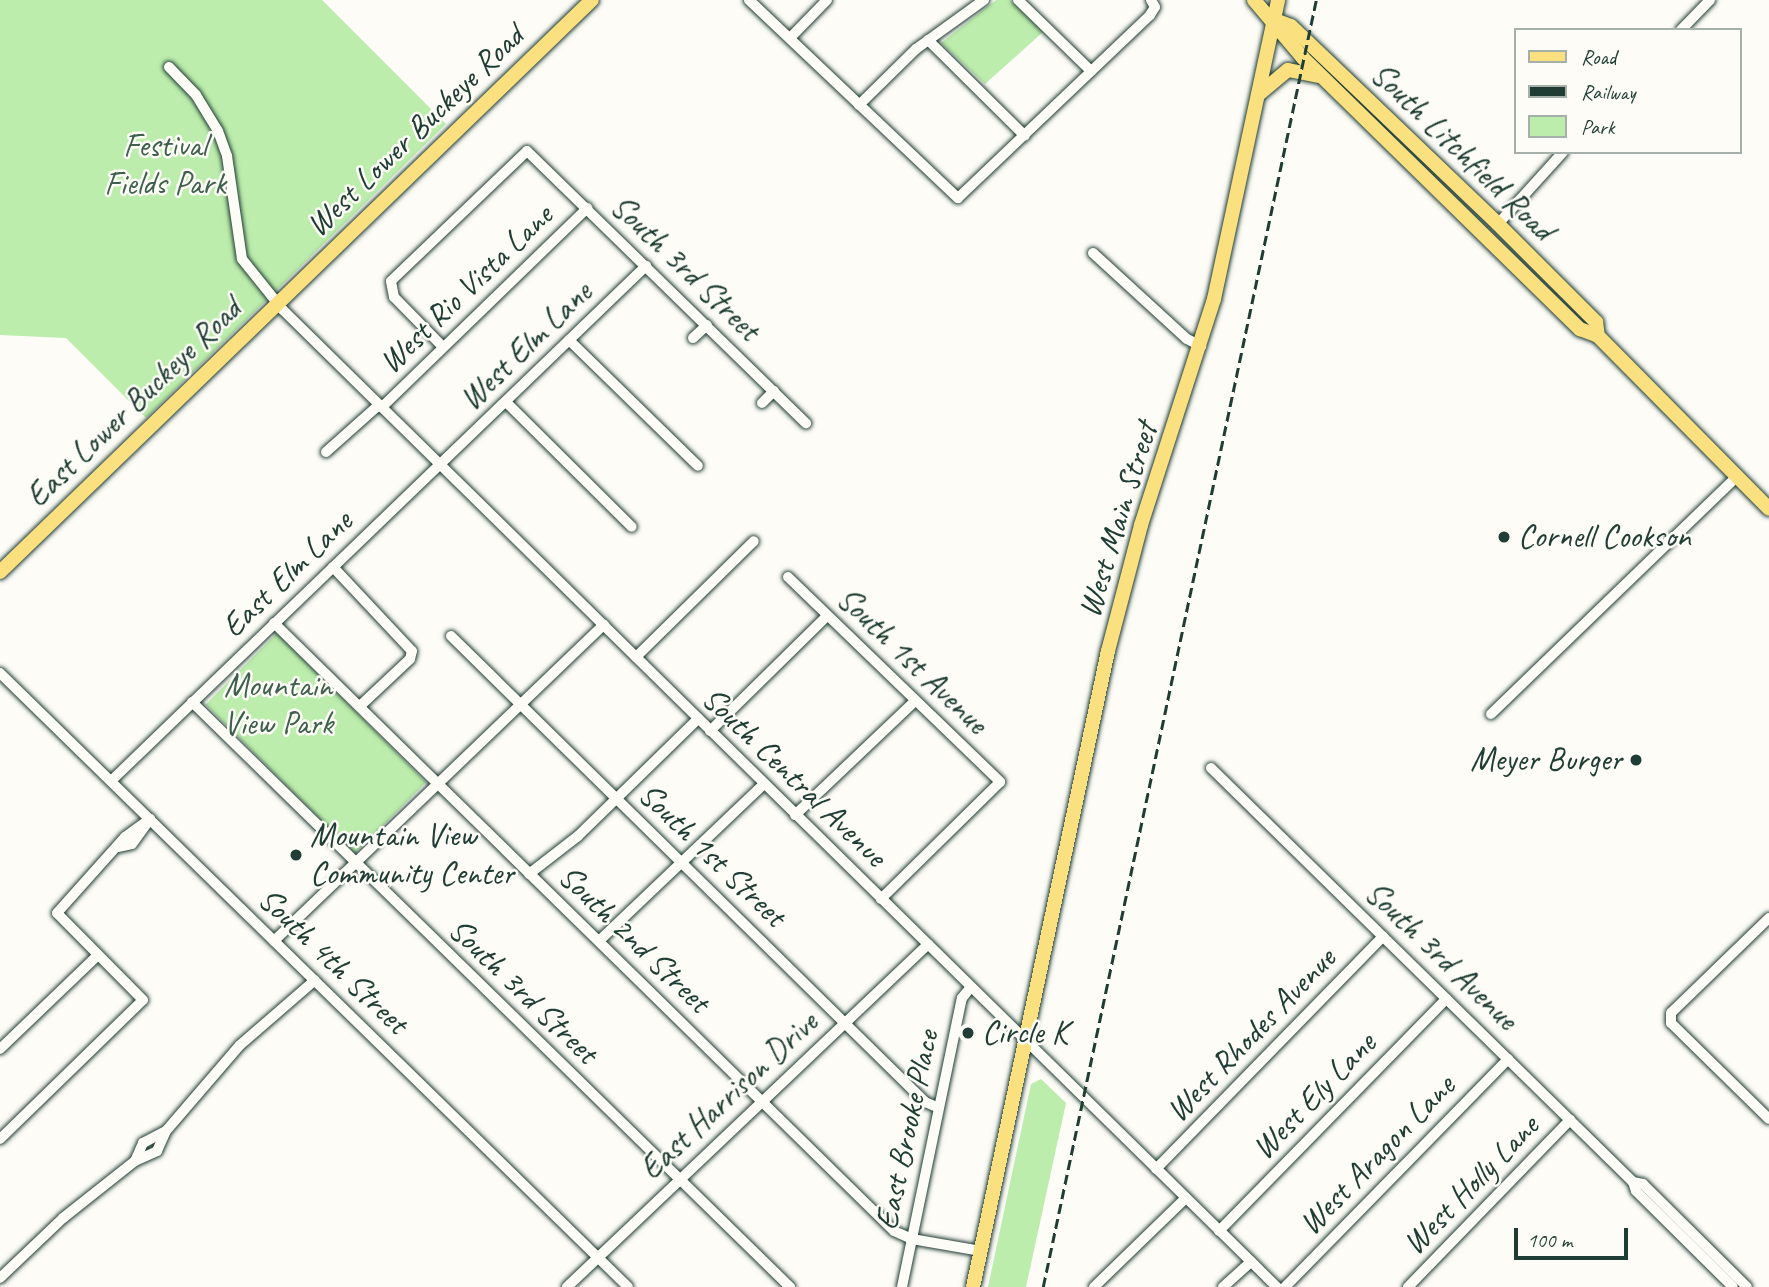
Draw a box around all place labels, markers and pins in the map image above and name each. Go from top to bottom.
place label: Cornell Cookson [1518,517,1690,557]
marker: Cornell Cookson [1496,529,1512,545]
place label: Meyer Burger [1470,740,1622,780]
marker: Meyer Burger [1628,752,1644,768]
place label: Mountain View Community Center [310,816,514,894]
marker: Mountain View Community Center [288,847,304,863]
place label: Circle K [982,1013,1068,1053]
marker: Circle K [960,1025,976,1041]

